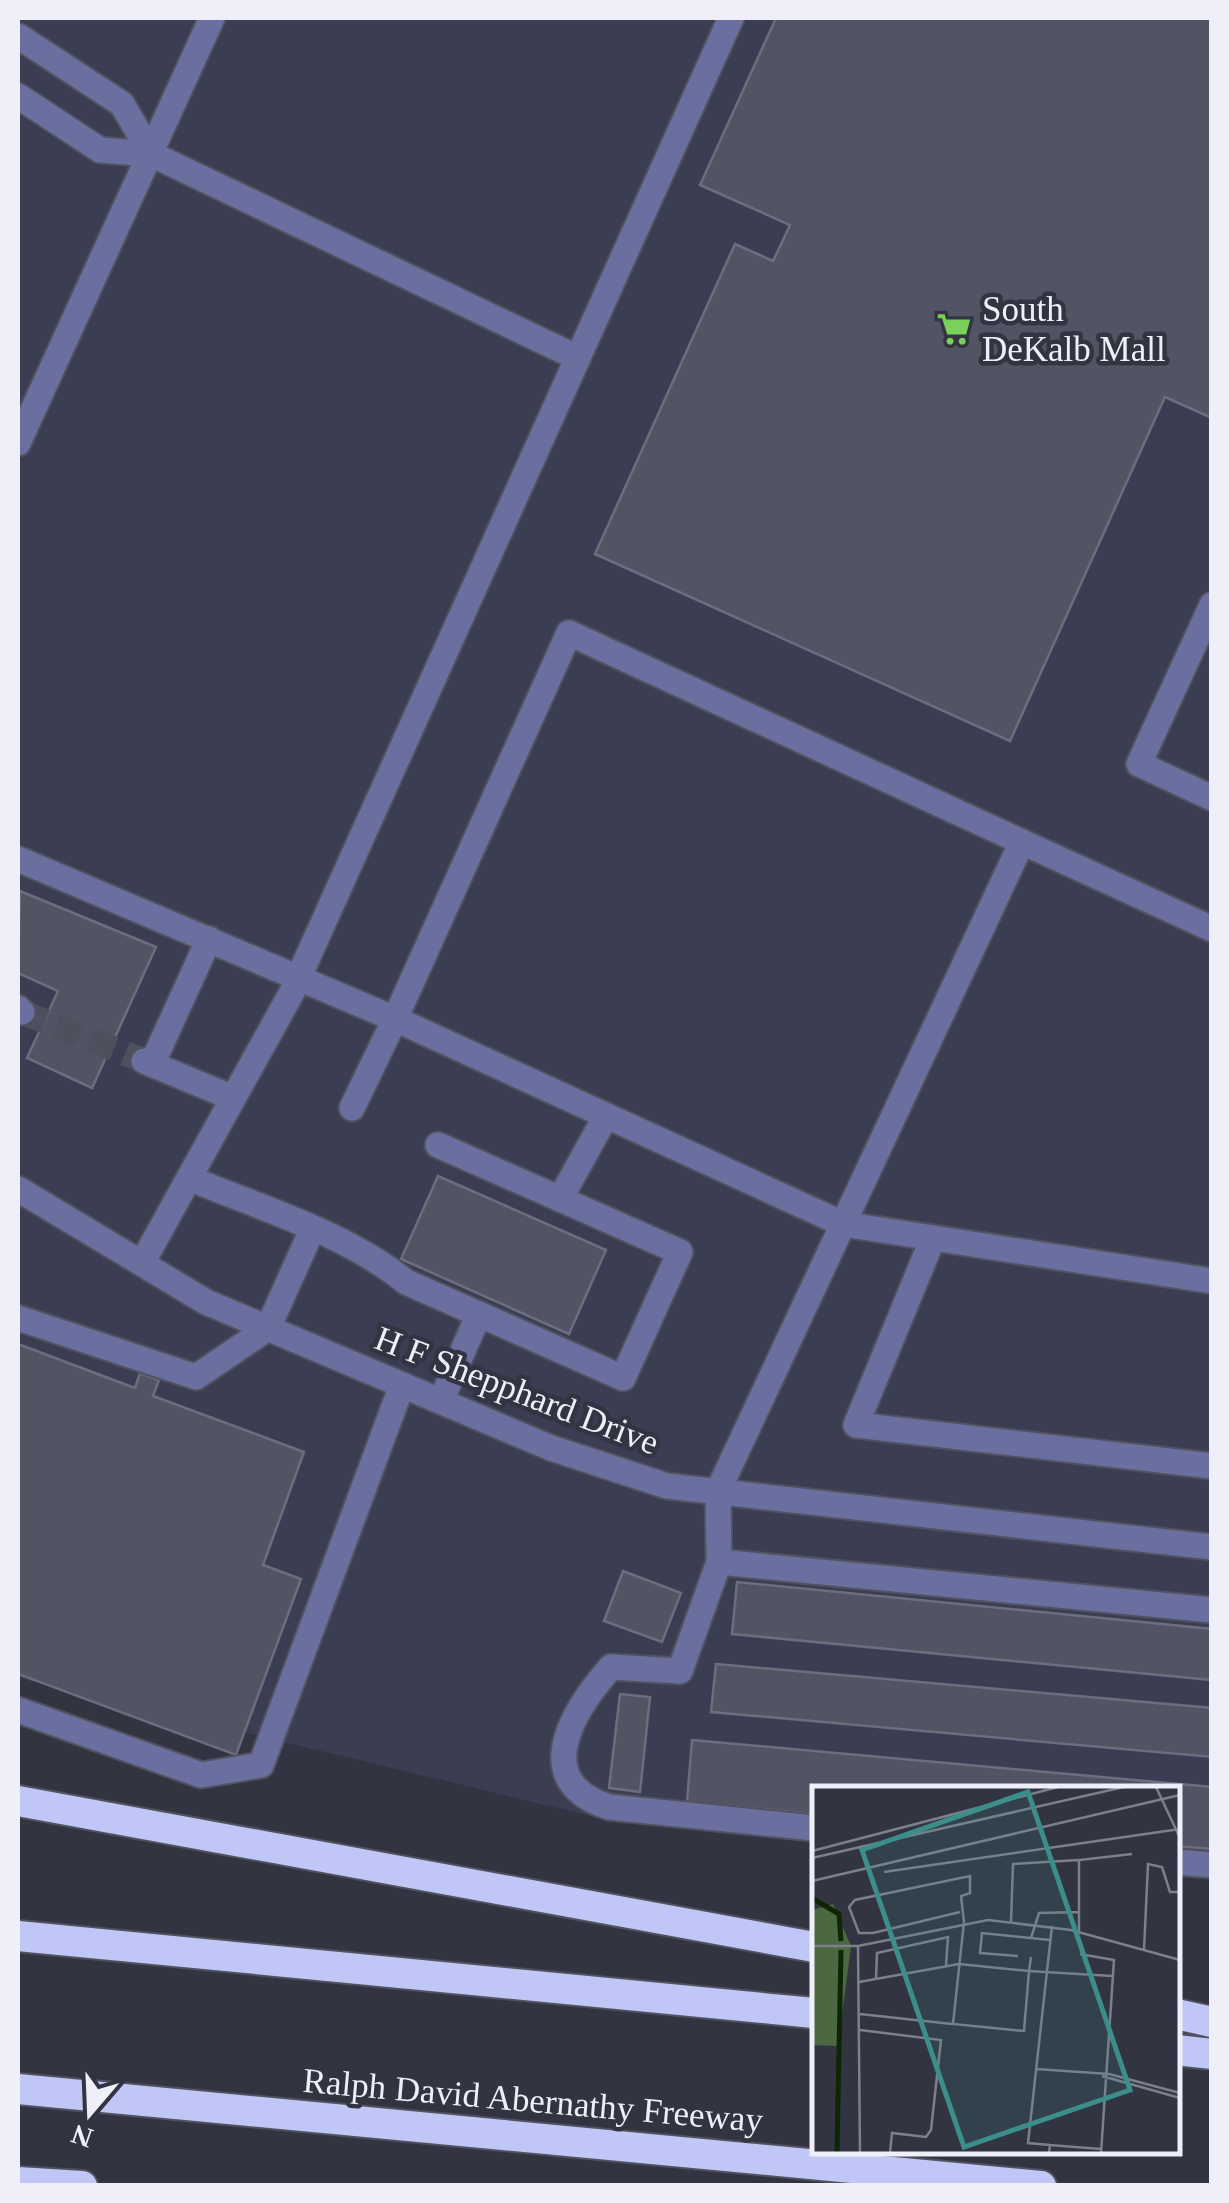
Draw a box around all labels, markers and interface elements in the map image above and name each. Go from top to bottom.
place label: South DeKalb Mall [982,290,1166,369]
supermarket icon: South DeKalb Mall [935,310,973,348]
street label: H F Shepphard Drive [370,1318,664,1462]
inset map [812,1786,1179,2153]
street label: Ralph David Abernathy Freeway [301,2061,765,2140]
north arrow [40,2063,140,2163]
text: N [67,2118,97,2154]

